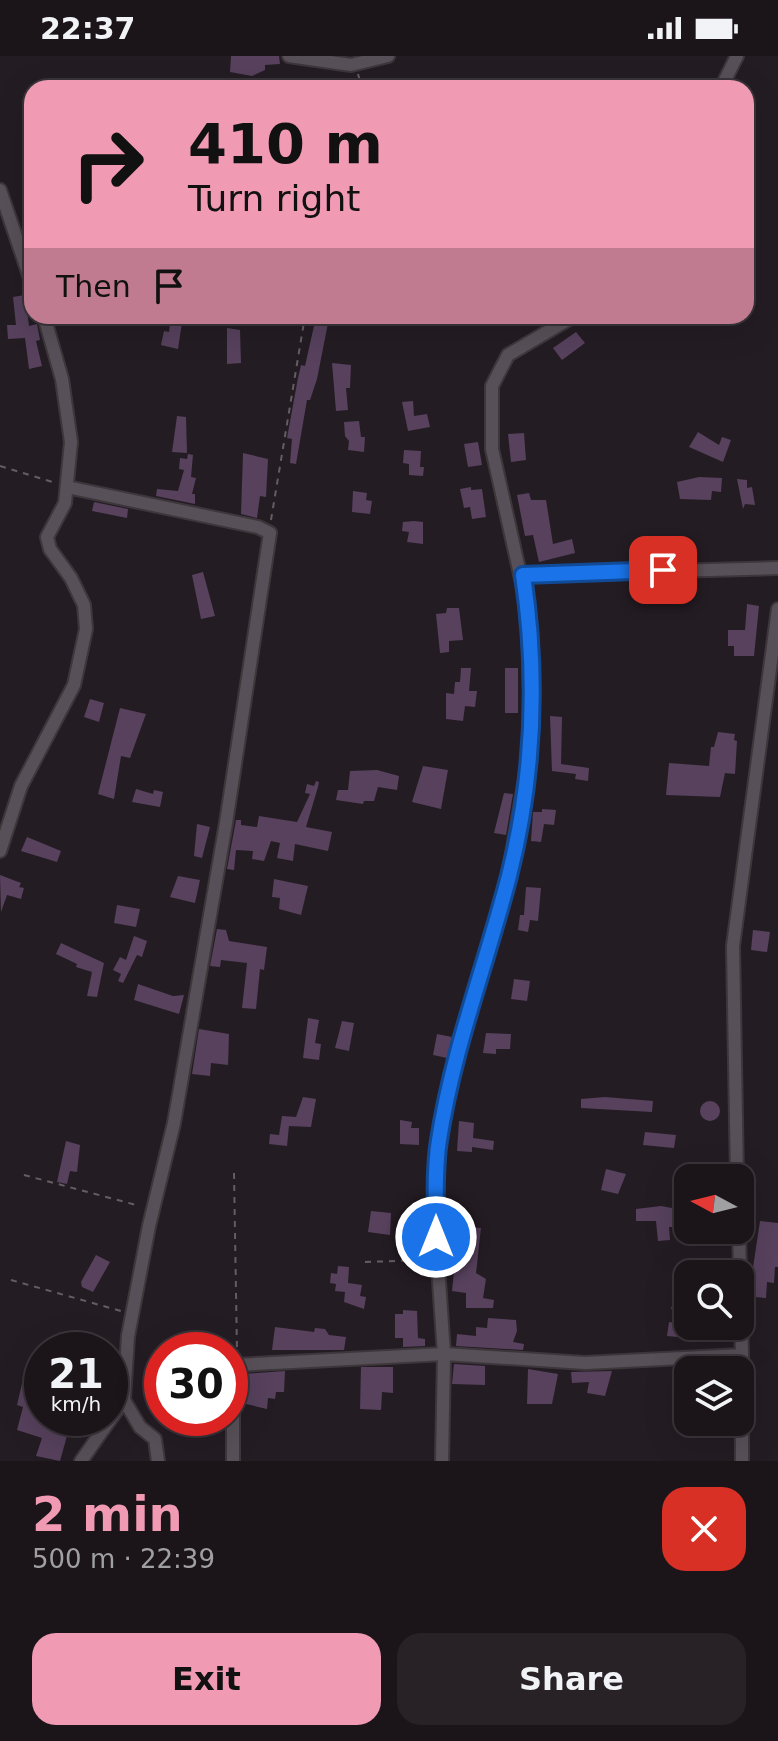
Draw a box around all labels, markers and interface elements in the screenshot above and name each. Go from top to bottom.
text: 22:37 [40,11,136,46]
text: 410 m [188,111,383,176]
icon: right [56,112,160,216]
text: Turn right [188,178,360,219]
icon: arrive [147,264,191,308]
text: Then [56,269,131,304]
pin [629,536,697,604]
icon: arrive [641,548,685,592]
north arrow [674,1164,754,1244]
map controls [674,1164,754,1436]
position arrow [394,1195,478,1279]
button: search [674,1260,754,1340]
speed limit sign: 30 [144,1332,248,1436]
text: 21 [48,1351,104,1397]
button: layers [674,1356,754,1436]
text: km/h [51,1392,101,1416]
text: 2 min [32,1486,183,1542]
button: close [662,1487,746,1571]
text: 500 m · 22:39 [32,1544,215,1574]
button: Exit [32,1633,381,1725]
button: Share [397,1633,746,1725]

